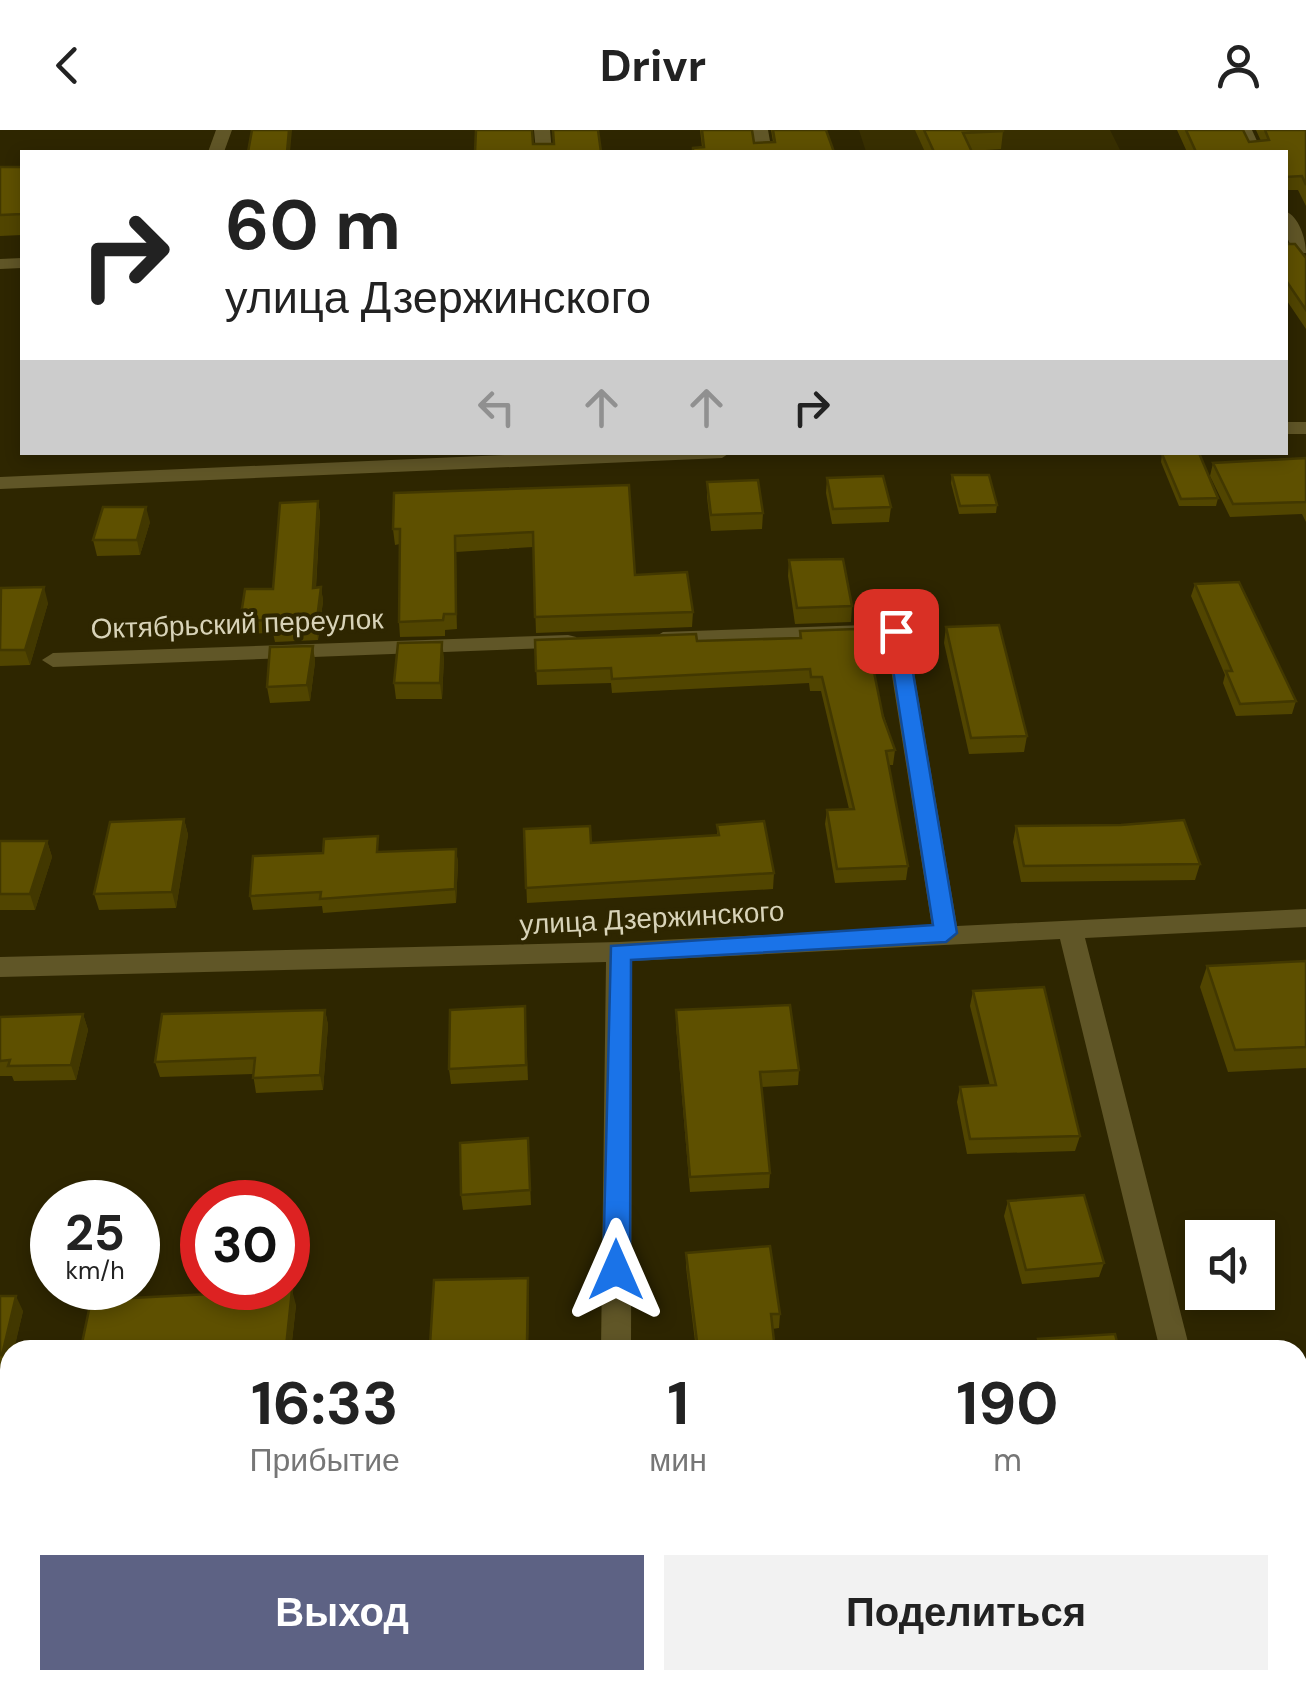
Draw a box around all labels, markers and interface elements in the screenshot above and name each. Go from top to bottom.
text: Drivr [600,36,706,95]
icon: back [40,38,95,93]
icon: person [1211,38,1266,93]
text: 60 m [225,180,401,271]
icon: right [60,190,190,320]
text: улица Дзержинского [225,268,651,327]
icon: left [469,380,524,435]
icon: ahead [574,380,629,435]
icon: ahead [679,380,734,435]
icon: right [784,380,839,435]
pin [854,589,939,674]
street label: Октябрьский переулок [90,600,385,648]
icon: arrive [869,604,924,659]
street label: улица Дзержинского [519,893,785,943]
speed limit sign: 30 [180,1180,310,1310]
text: 25 [65,1200,125,1266]
position arrow [564,1218,668,1322]
map controls [1185,1220,1275,1310]
button: sound [1185,1220,1275,1310]
text: km/h [65,1254,125,1287]
text: 16:33 [251,1364,398,1443]
text: 1 [667,1364,689,1443]
text: 190 [956,1364,1059,1443]
text: Прибытие [249,1439,400,1481]
text: мин [649,1439,707,1481]
text: m [993,1439,1022,1481]
button: Выход [40,1555,644,1670]
button: Поделиться [664,1555,1268,1670]

